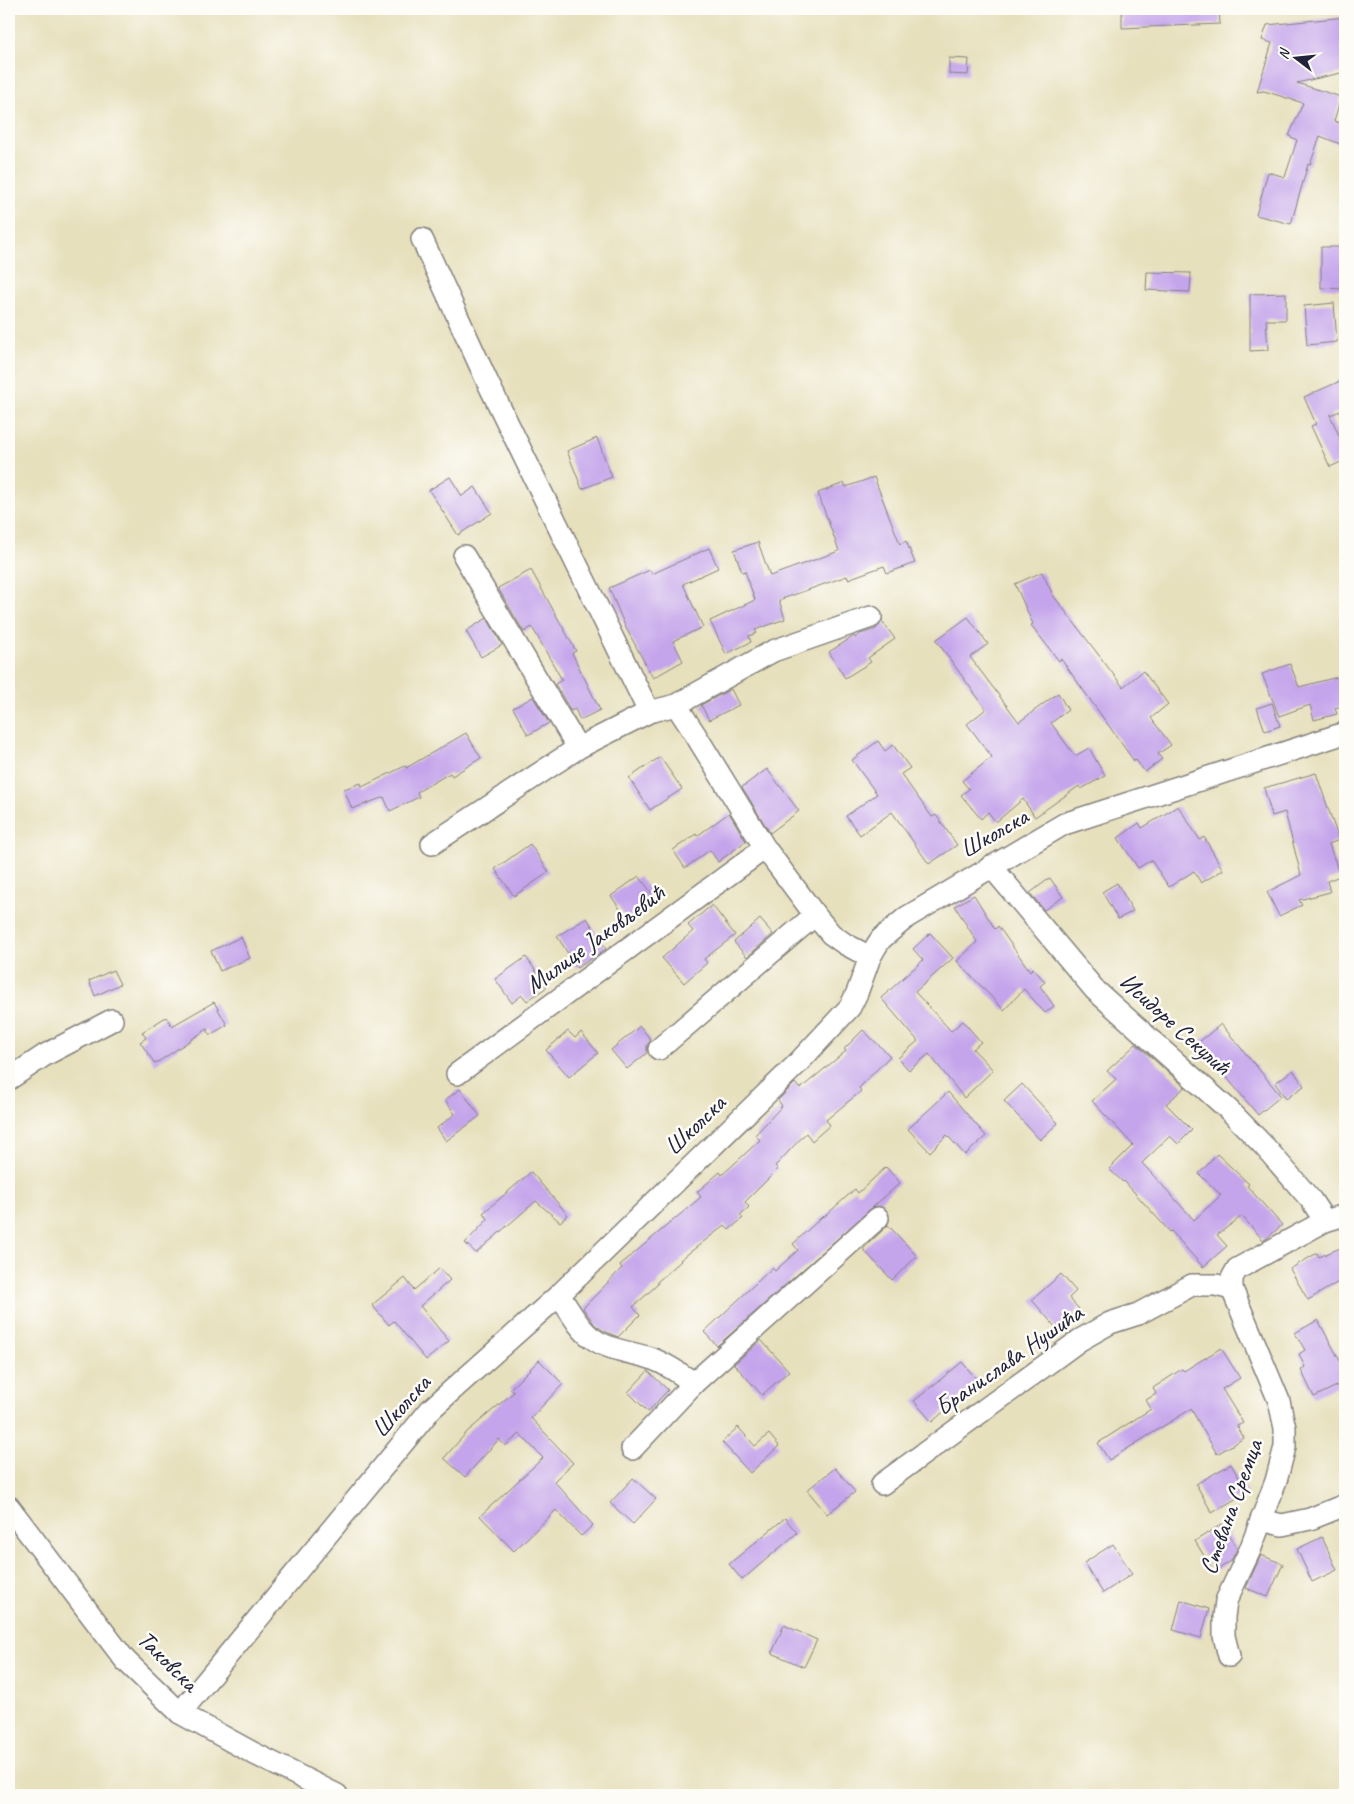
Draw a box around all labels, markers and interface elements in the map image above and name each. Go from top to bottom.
north arrow [1272,32,1322,82]
text: N [1275,46,1294,61]
street label: Школска [954,800,1036,865]
street label: Милице Јаковљевић [519,877,672,1000]
street label: Исидоре Секулић [1113,966,1238,1083]
street label: Школска [657,1087,734,1162]
street label: Бранислава Нушића [929,1296,1091,1423]
street label: Школска [364,1366,439,1444]
street label: Стевана Сремца [1192,1433,1271,1579]
street label: Таковска [130,1623,207,1700]

